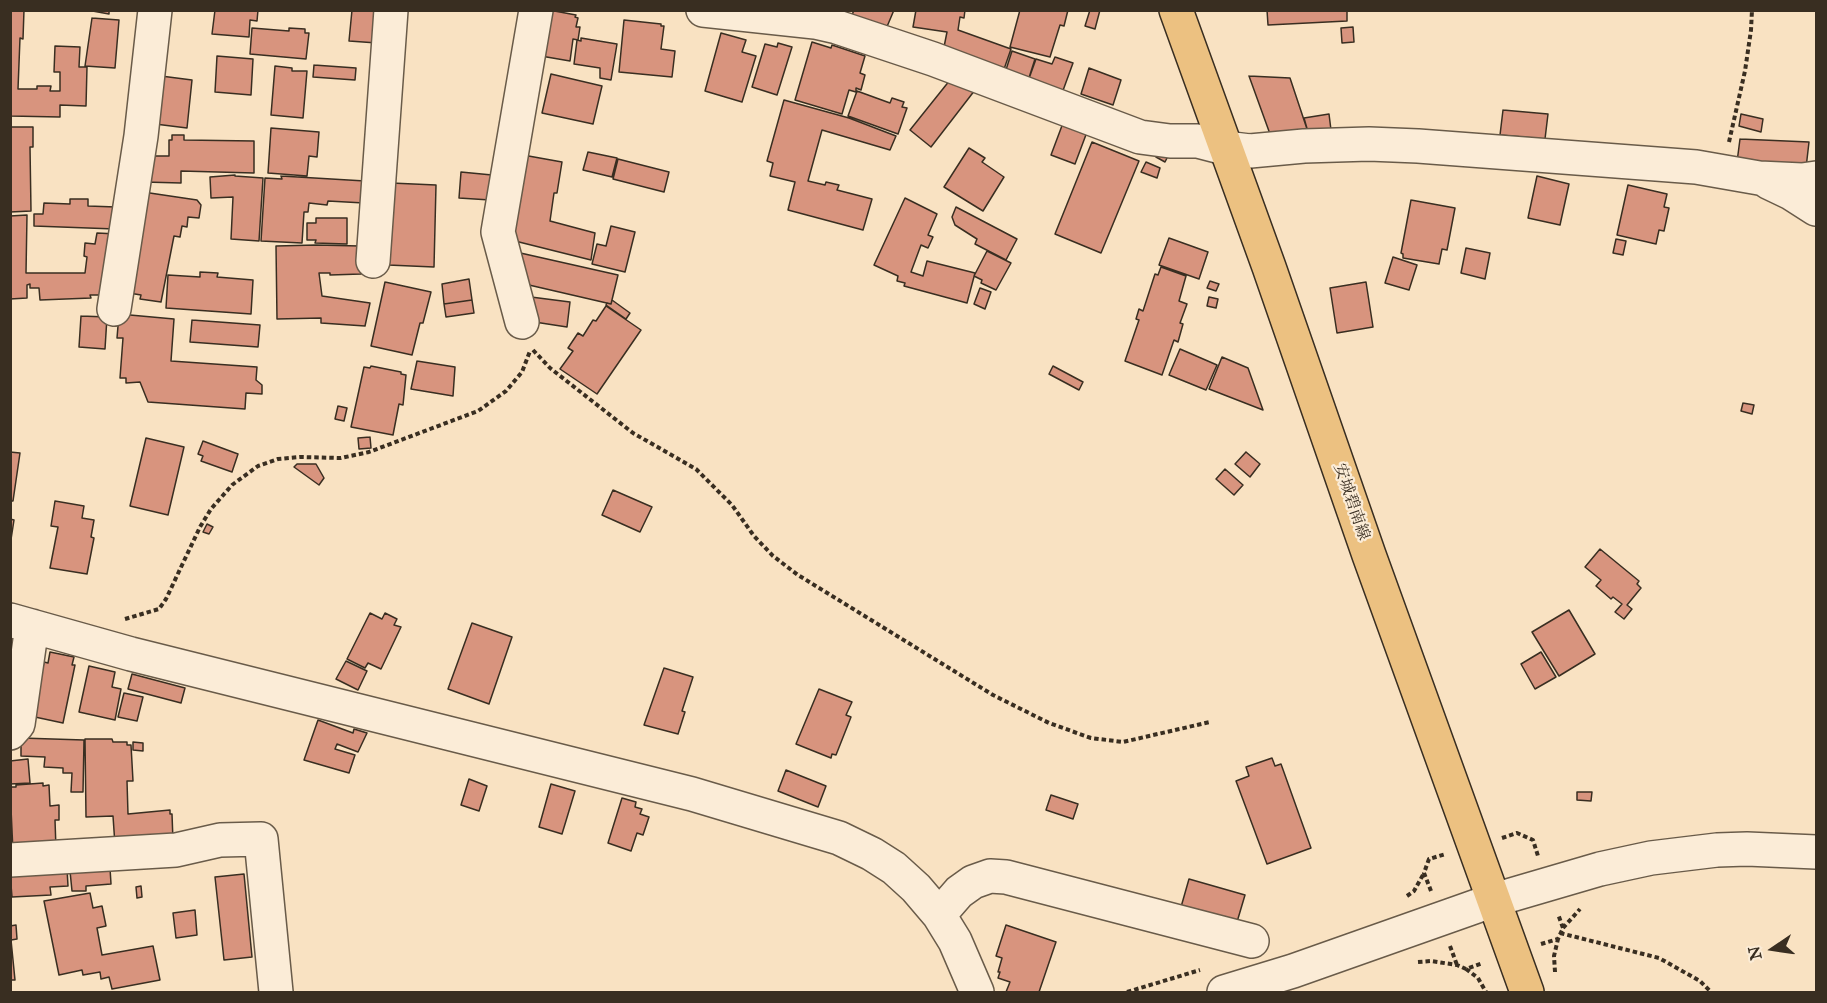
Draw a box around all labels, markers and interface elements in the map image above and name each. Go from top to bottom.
street label: 安城碧南線 [1329,461,1373,543]
north arrow [1743,919,1803,979]
text: N [1744,944,1766,962]

